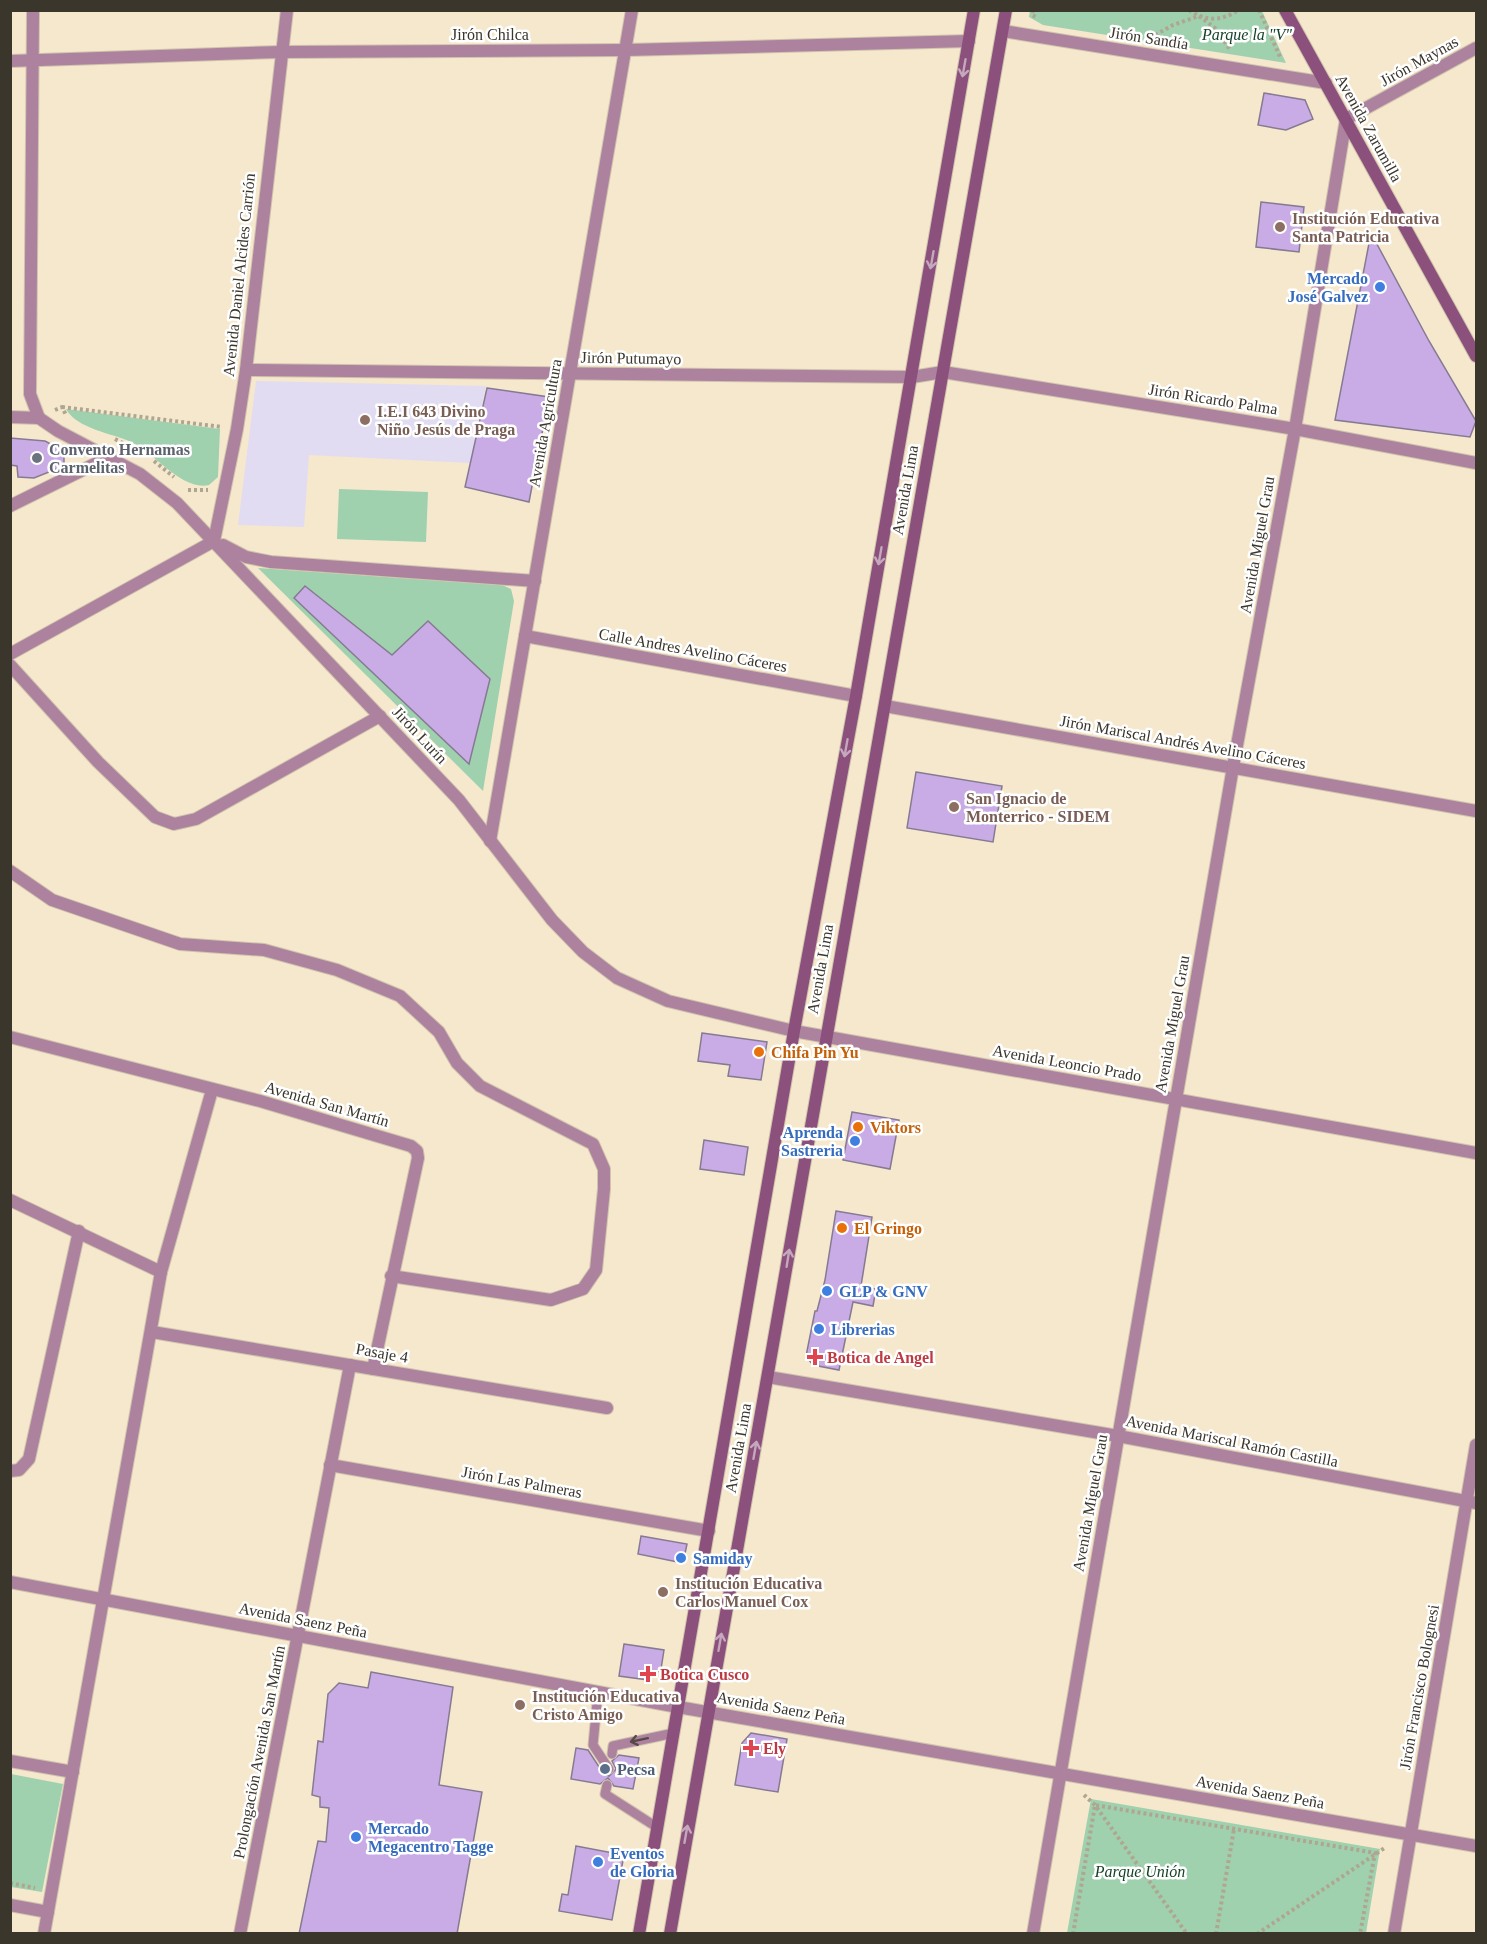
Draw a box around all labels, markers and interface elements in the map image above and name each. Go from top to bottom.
street label: Jirón Sandía [1108,23,1190,53]
street label: Jirón Chilca [451,26,529,43]
park label: Parque la "V" [1201,26,1292,44]
street label: Jirón Maynas [1377,33,1462,90]
one-way arrow [959,58,970,77]
street label: Avenida Zarumilla [1332,71,1406,185]
street label: Avenida Daniel Alcides Carrión [220,172,258,378]
place label: Institución Educativa Santa Patricia [1292,210,1439,245]
marker: Institución Educativa Santa Patricia [1273,220,1287,234]
one-way arrow [926,250,937,270]
place label: Mercado José Galvez [1288,270,1368,305]
marker: Mercado José Galvez [1373,280,1387,294]
street label: Jirón Putumayo [580,349,682,368]
street label: Avenida Agricultura [525,358,566,489]
street label: Jirón Ricardo Palma [1147,380,1279,418]
place label: I.E.I 643 Divino Niño Jesús de Praga [377,403,515,439]
marker: I.E.I 643 Divino Niño Jesús de Praga [358,413,372,427]
place label: Convento Hernamas Carmelitas [49,441,190,476]
street label: Avenida Lima [889,444,921,536]
marker: Convento Hernamas Carmelitas [30,451,44,465]
street label: Avenida Miguel Grau [1237,475,1278,615]
one-way arrow [874,546,885,565]
street label: Calle Andres Avelino Cáceres [597,625,789,675]
street label: Jirón Lurín [389,703,451,767]
street label: Jirón Mariscal Andrés Avelino Cáceres [1059,712,1307,772]
one-way arrow [840,738,851,757]
place label: San Ignacio de Monterrico - SIDEM [966,790,1110,825]
marker: San Ignacio de Monterrico - SIDEM [947,800,961,814]
street label: Avenida Lima [804,923,836,1015]
street label: Avenida Miguel Grau [1152,954,1193,1094]
street label: Avenida Leoncio Prado [991,1042,1143,1084]
place label: Chifa Pin Yu [771,1044,859,1061]
marker: Chifa Pin Yu [752,1045,766,1059]
street label: Avenida San Martín [263,1078,391,1130]
place label: Viktors [870,1119,921,1136]
marker: Viktors [851,1120,865,1134]
place label: Aprenda Sastreria [781,1124,843,1159]
marker: Aprenda Sastreria [848,1134,862,1148]
place label: El Gringo [854,1220,922,1238]
marker: El Gringo [835,1221,849,1235]
one-way arrow [783,1249,794,1269]
place label: GLP & GNV [839,1283,928,1300]
marker: GLP & GNV [820,1284,834,1298]
place label: Librerias [831,1321,895,1338]
marker: Librerias [812,1322,826,1336]
street label: Pasaje 4 [354,1340,410,1367]
place label: Botica de Angel [827,1349,934,1367]
marker: Botica de Angel [808,1350,822,1364]
street label: Avenida Lima [722,1402,754,1494]
street label: Avenida Mariscal Ramón Castilla [1124,1412,1340,1470]
street label: Avenida Miguel Grau [1070,1433,1111,1573]
one-way arrow [750,1441,761,1461]
street label: Jirón Las Palmeras [461,1463,583,1501]
place label: Samiday [693,1550,753,1568]
marker: Samiday [674,1551,688,1565]
place label: Institución Educativa Carlos Manuel Cox [675,1575,822,1610]
marker: Institución Educativa Carlos Manuel Cox [656,1585,670,1599]
street label: Avenida Saenz Peña [237,1599,369,1641]
street label: Jirón Francisco Bolognesi [1396,1603,1443,1771]
one-way arrow [715,1633,726,1653]
street label: Prolongación Avenida San Martín [230,1644,289,1860]
place label: Botica Cusco [660,1666,749,1683]
marker: Botica Cusco [641,1667,655,1681]
place label: Institución Educativa Cristo Amigo [532,1688,679,1724]
street label: Avenida Saenz Peña [715,1688,847,1728]
marker: Institución Educativa Cristo Amigo [513,1698,527,1712]
one-way arrow [630,1735,650,1746]
place label: Ely [763,1740,786,1758]
marker: Ely [744,1741,758,1755]
place label: Pecsa [617,1761,655,1778]
marker: Pecsa [598,1762,612,1776]
street label: Avenida Saenz Peña [1194,1772,1326,1812]
place label: Mercado Megacentro Tagge [368,1820,493,1856]
one-way arrow [681,1825,692,1845]
marker: Mercado Megacentro Tagge [349,1830,363,1844]
place label: Eventos de Gloria [610,1845,674,1880]
marker: Eventos de Gloria [591,1855,605,1869]
park label: Parque Unión [1094,1863,1185,1881]

